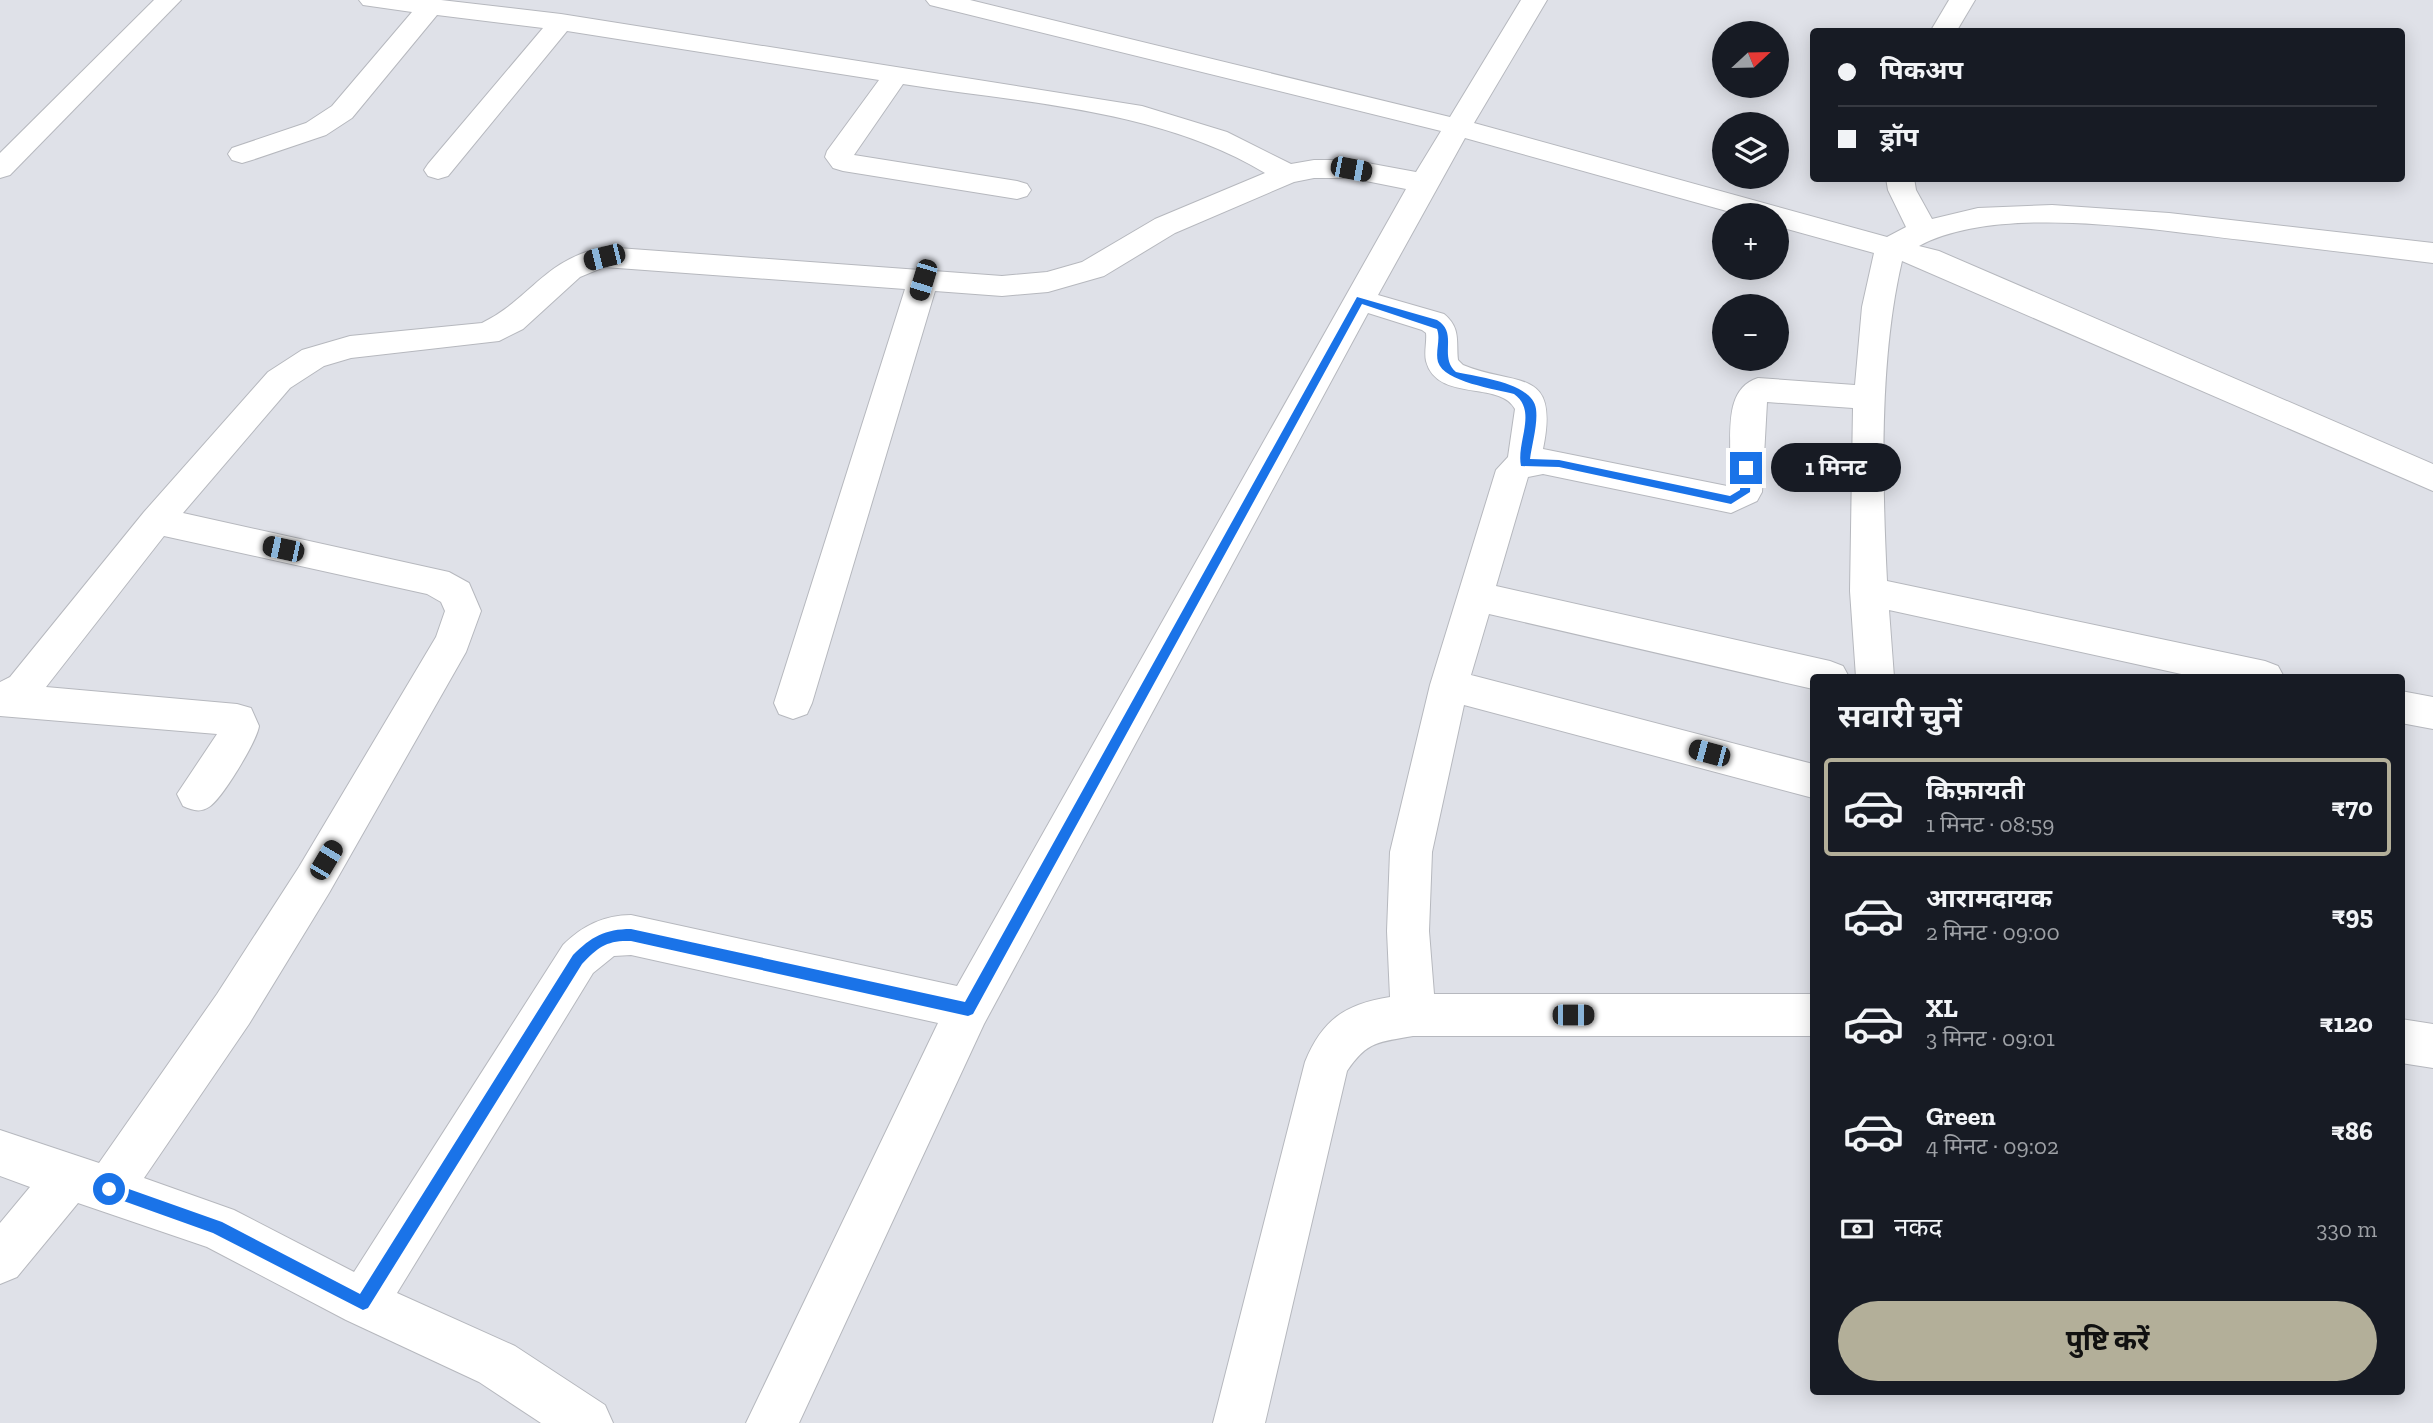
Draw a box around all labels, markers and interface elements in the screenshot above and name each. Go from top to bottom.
north arrow [1712,21,1788,98]
map controls [1712,21,1789,371]
text: पिकअप [1880,54,1963,86]
button: layers [1712,112,1789,189]
text: ड्रॉप [1880,121,1918,153]
car [1329,155,1374,183]
button: + [1712,203,1789,280]
car [582,242,627,272]
car [907,257,940,303]
button: − [1712,294,1789,371]
callout: 1 मिनट [1770,444,1900,492]
route end [1730,452,1762,484]
text: 1 मिनट [1805,453,1867,481]
car [261,534,306,564]
text: सवारी चुनें [1838,697,1962,735]
car [1686,737,1733,769]
text: किफ़ायती [1926,774,2025,806]
icon: car [1842,776,1905,839]
text: ₹70 [2331,791,2373,823]
text: 1 मिनट · 08:59 [1926,810,2054,838]
car [307,837,346,883]
text: आरामदायक [1926,882,2052,914]
icon: car [1842,884,1905,947]
text: ₹95 [2332,899,2373,931]
text: 2 मिनट · 09:00 [1926,918,2060,946]
icon: car [1842,992,1905,1055]
text: XL [1926,992,1958,1024]
car [1553,1005,1595,1026]
text: ₹120 [2320,1007,2373,1039]
text: 3 मिनट · 09:01 [1926,1024,2055,1052]
icon: car [1842,1100,1905,1163]
text: Green [1926,1100,1996,1132]
text: ₹86 [2331,1115,2373,1147]
text: 4 मिनट · 09:02 [1926,1132,2059,1160]
route start [93,1173,125,1205]
icon: cash [1838,1210,1876,1248]
text: नकद [1894,1211,1942,1243]
text: 330 m [2316,1215,2377,1243]
button: पुष्टि करें [1838,1301,2377,1381]

